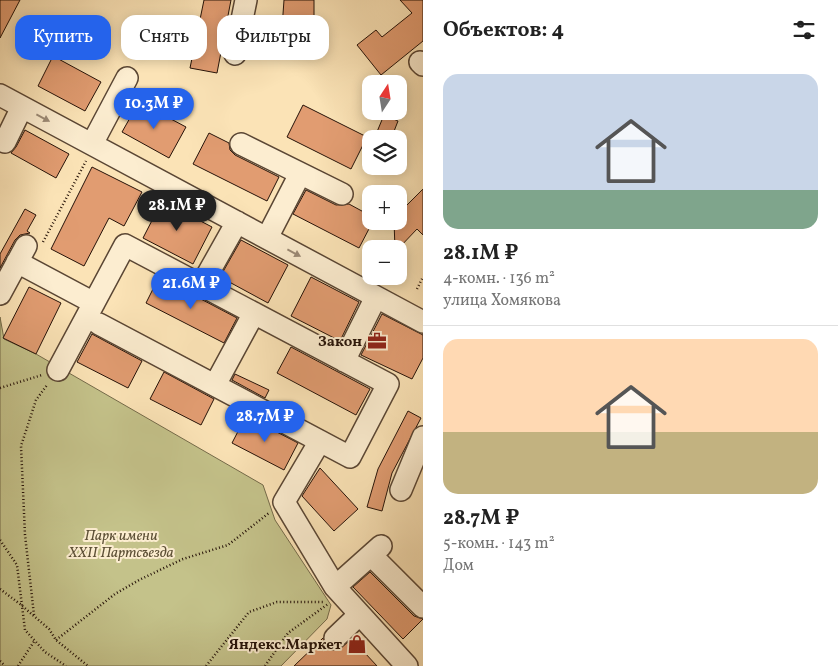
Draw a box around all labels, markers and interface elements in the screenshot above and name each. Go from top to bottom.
chip: Купить [15,15,111,60]
chip: Снять [121,15,207,60]
chip: Фильтры [217,15,329,60]
text: Объектов: 4 [443,16,564,45]
icon: filters [790,16,818,44]
north arrow [362,75,408,120]
map controls [362,75,407,285]
pin: 10.3M ₽ [108,88,200,130]
text: 10.3M ₽ [125,93,183,115]
icon: home [586,106,676,196]
one-way arrow [36,114,50,122]
button: layers [362,130,407,175]
button: + [362,185,407,230]
pin: 28.1M ₽ [131,190,223,232]
text: 28.1M ₽ [148,195,206,217]
text: 28.1M ₽ [443,239,518,268]
button: − [362,240,407,285]
one-way arrow [287,249,301,257]
pin: 21.6M ₽ [145,268,237,310]
text: 4-комн. · 136 m² [443,268,555,290]
text: 21.6M ₽ [162,273,220,295]
text: улица Хомякова [443,290,561,312]
office icon: Закон [366,330,388,352]
place label: Закон [318,332,362,353]
icon: home [586,372,676,462]
pin: 28.7M ₽ [219,400,311,443]
text: 28.7M ₽ [236,406,294,428]
text: 28.7M ₽ [443,504,519,533]
park label: Парк имени XXII Партсъезда [67,526,174,564]
text: 5-комн. · 143 m² [443,533,555,555]
text: Дом [443,555,474,577]
shop icon: Яндекс.Маркет [346,633,368,655]
place label: Яндекс.Маркет [229,635,343,656]

